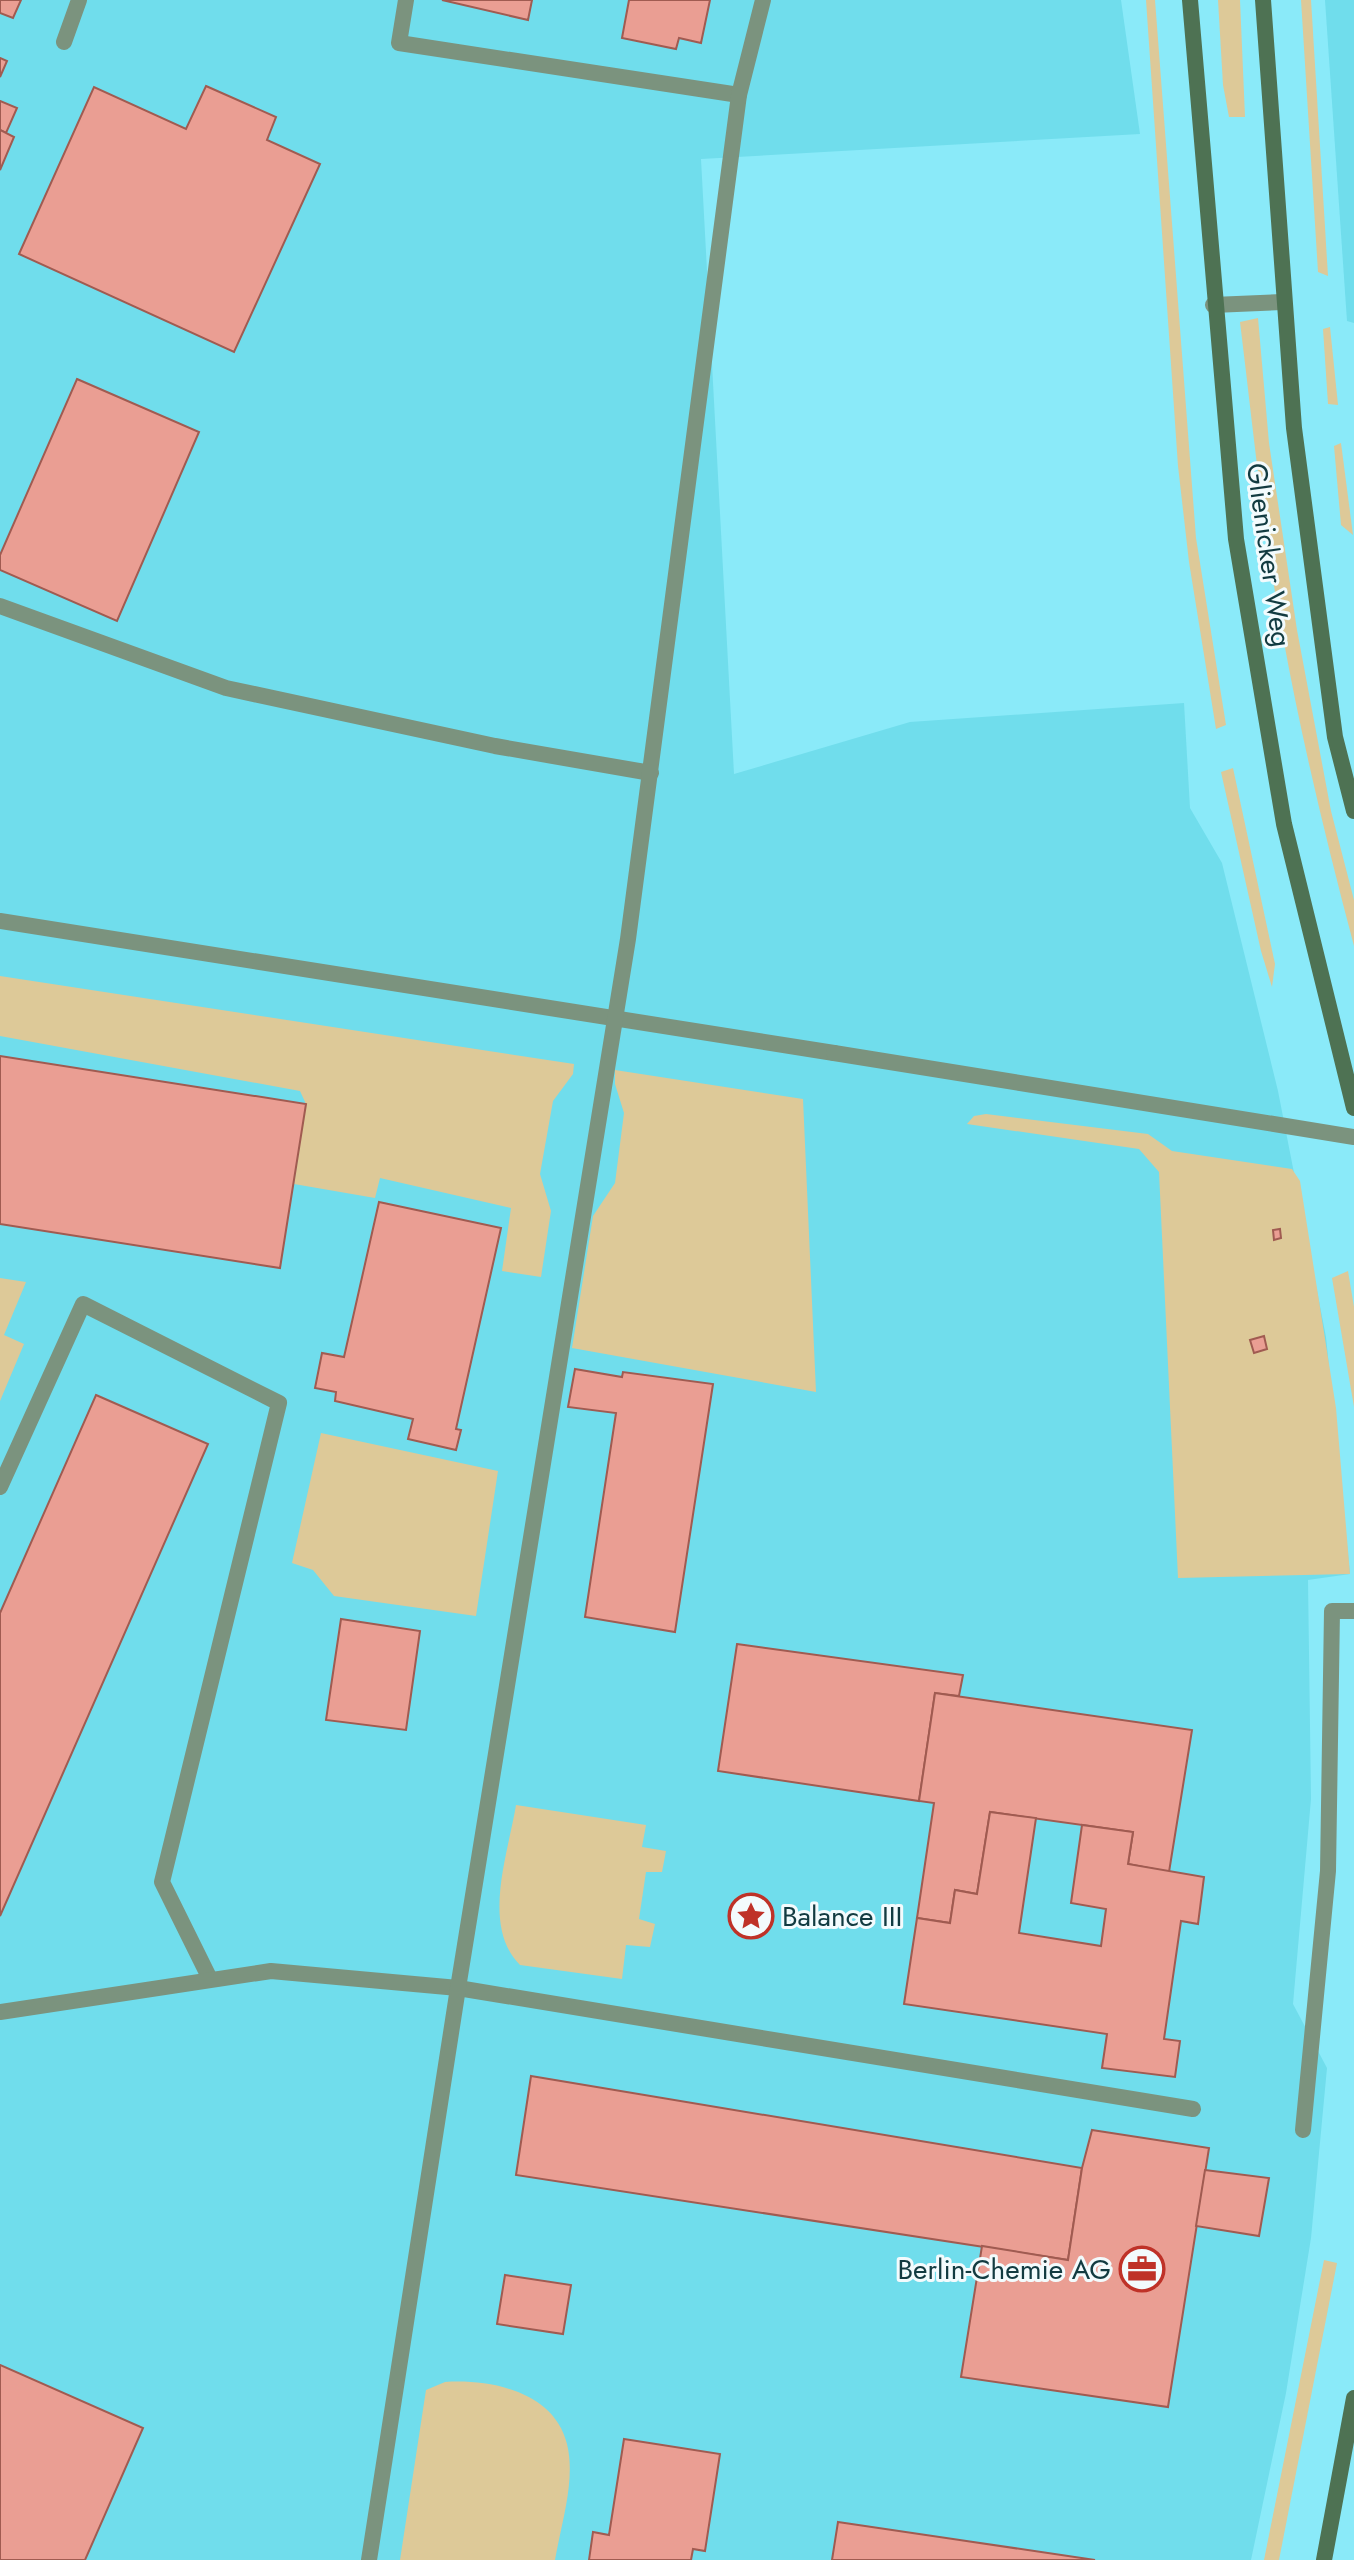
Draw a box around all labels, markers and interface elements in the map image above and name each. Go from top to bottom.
street label: Glienicker Weg [1236,460,1302,650]
place icon: Balance III [727,1892,775,1940]
place label: Balance III [782,1896,903,1937]
office icon: Berlin-Chemie AG [1118,2245,1166,2293]
place label: Berlin-Chemie AG [897,2249,1111,2290]

